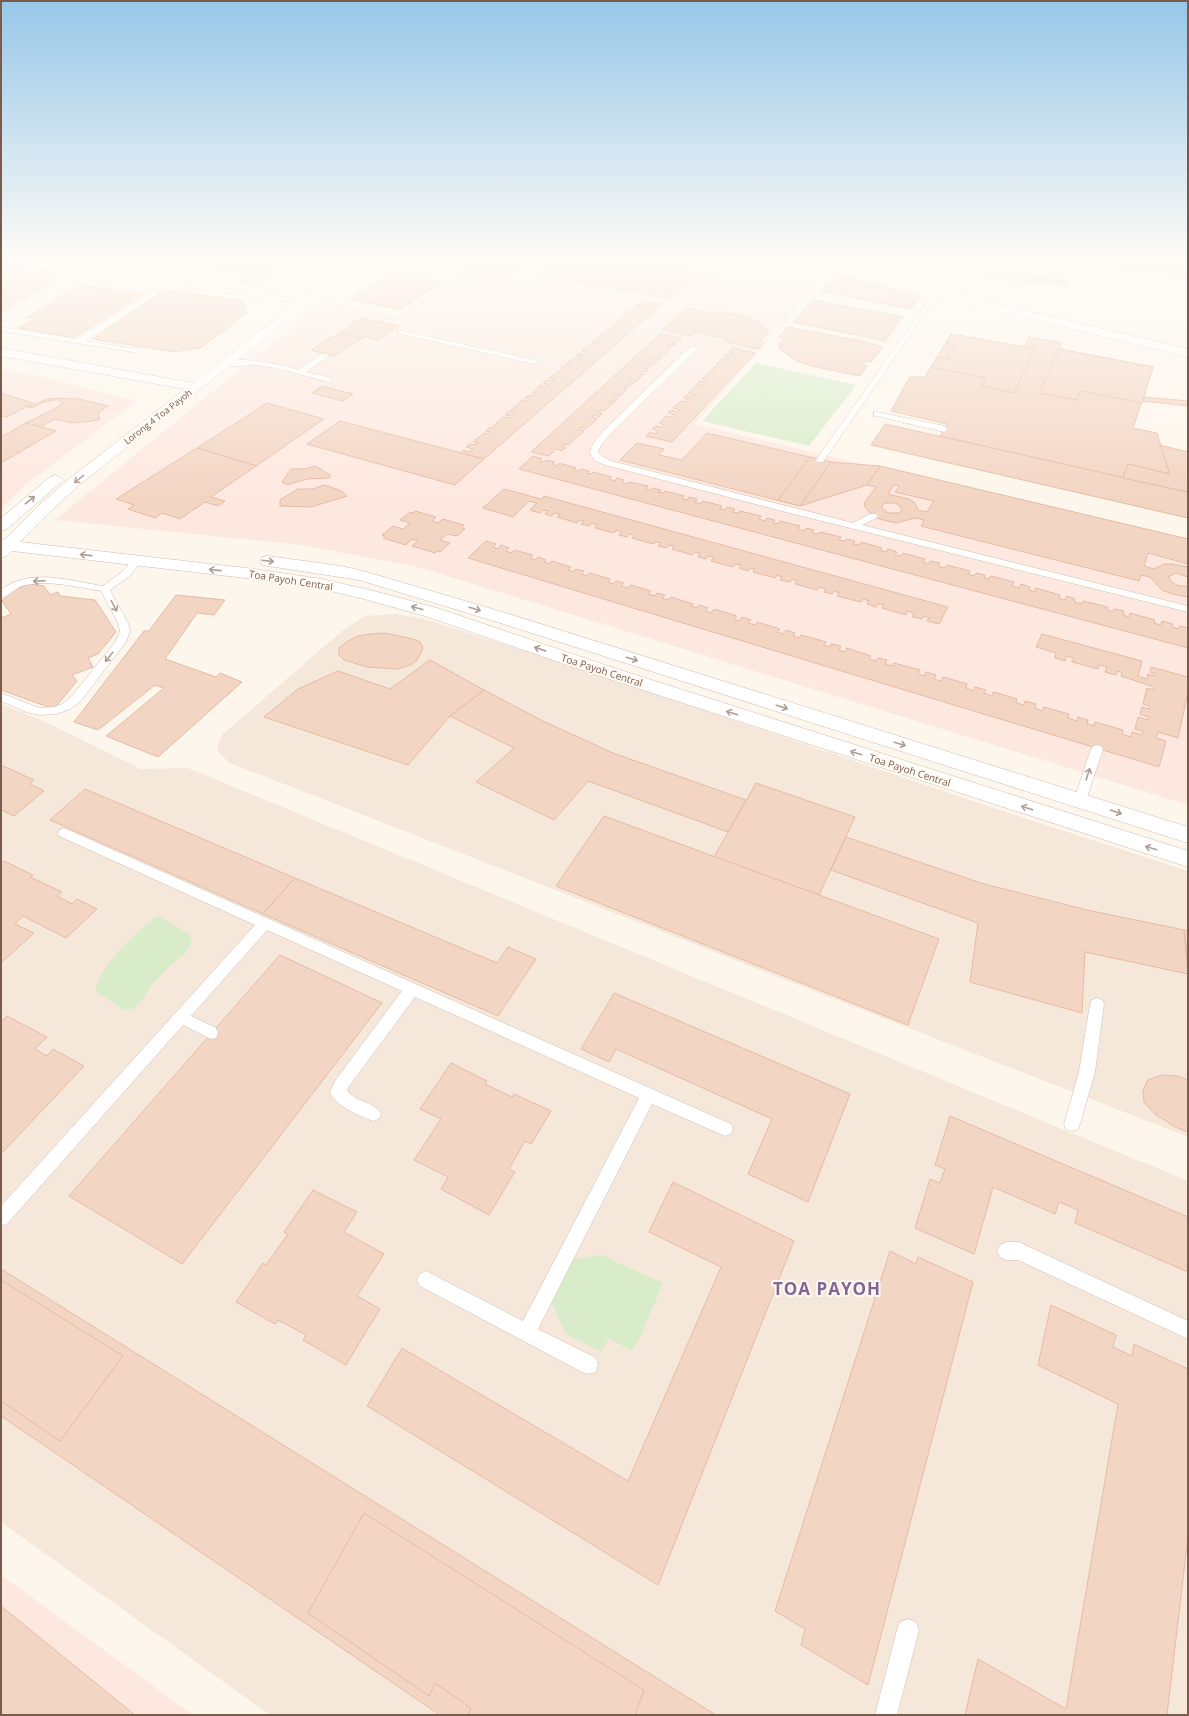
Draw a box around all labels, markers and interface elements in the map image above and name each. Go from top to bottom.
street label: Lorong 4 Toa Payoh [121,386,194,447]
one-way arrow [73,474,84,483]
one-way arrow [25,496,36,505]
one-way arrow [80,551,93,559]
one-way arrow [261,557,274,565]
one-way arrow [209,566,222,573]
street label: Toa Payoh Central [248,566,334,594]
one-way arrow [33,577,46,584]
one-way arrow [111,600,119,612]
one-way arrow [411,604,424,611]
one-way arrow [468,606,481,613]
one-way arrow [535,645,547,653]
street label: Toa Payoh Central [560,650,644,690]
one-way arrow [105,652,114,662]
one-way arrow [625,656,638,663]
one-way arrow [776,704,789,711]
one-way arrow [726,709,739,716]
one-way arrow [894,741,906,749]
one-way arrow [850,749,863,756]
street label: Toa Payoh Central [868,750,952,790]
one-way arrow [1085,768,1092,781]
one-way arrow [1021,804,1034,811]
one-way arrow [1110,809,1122,817]
one-way arrow [1144,844,1157,851]
district label: TOA PAYOH [773,1277,881,1300]

